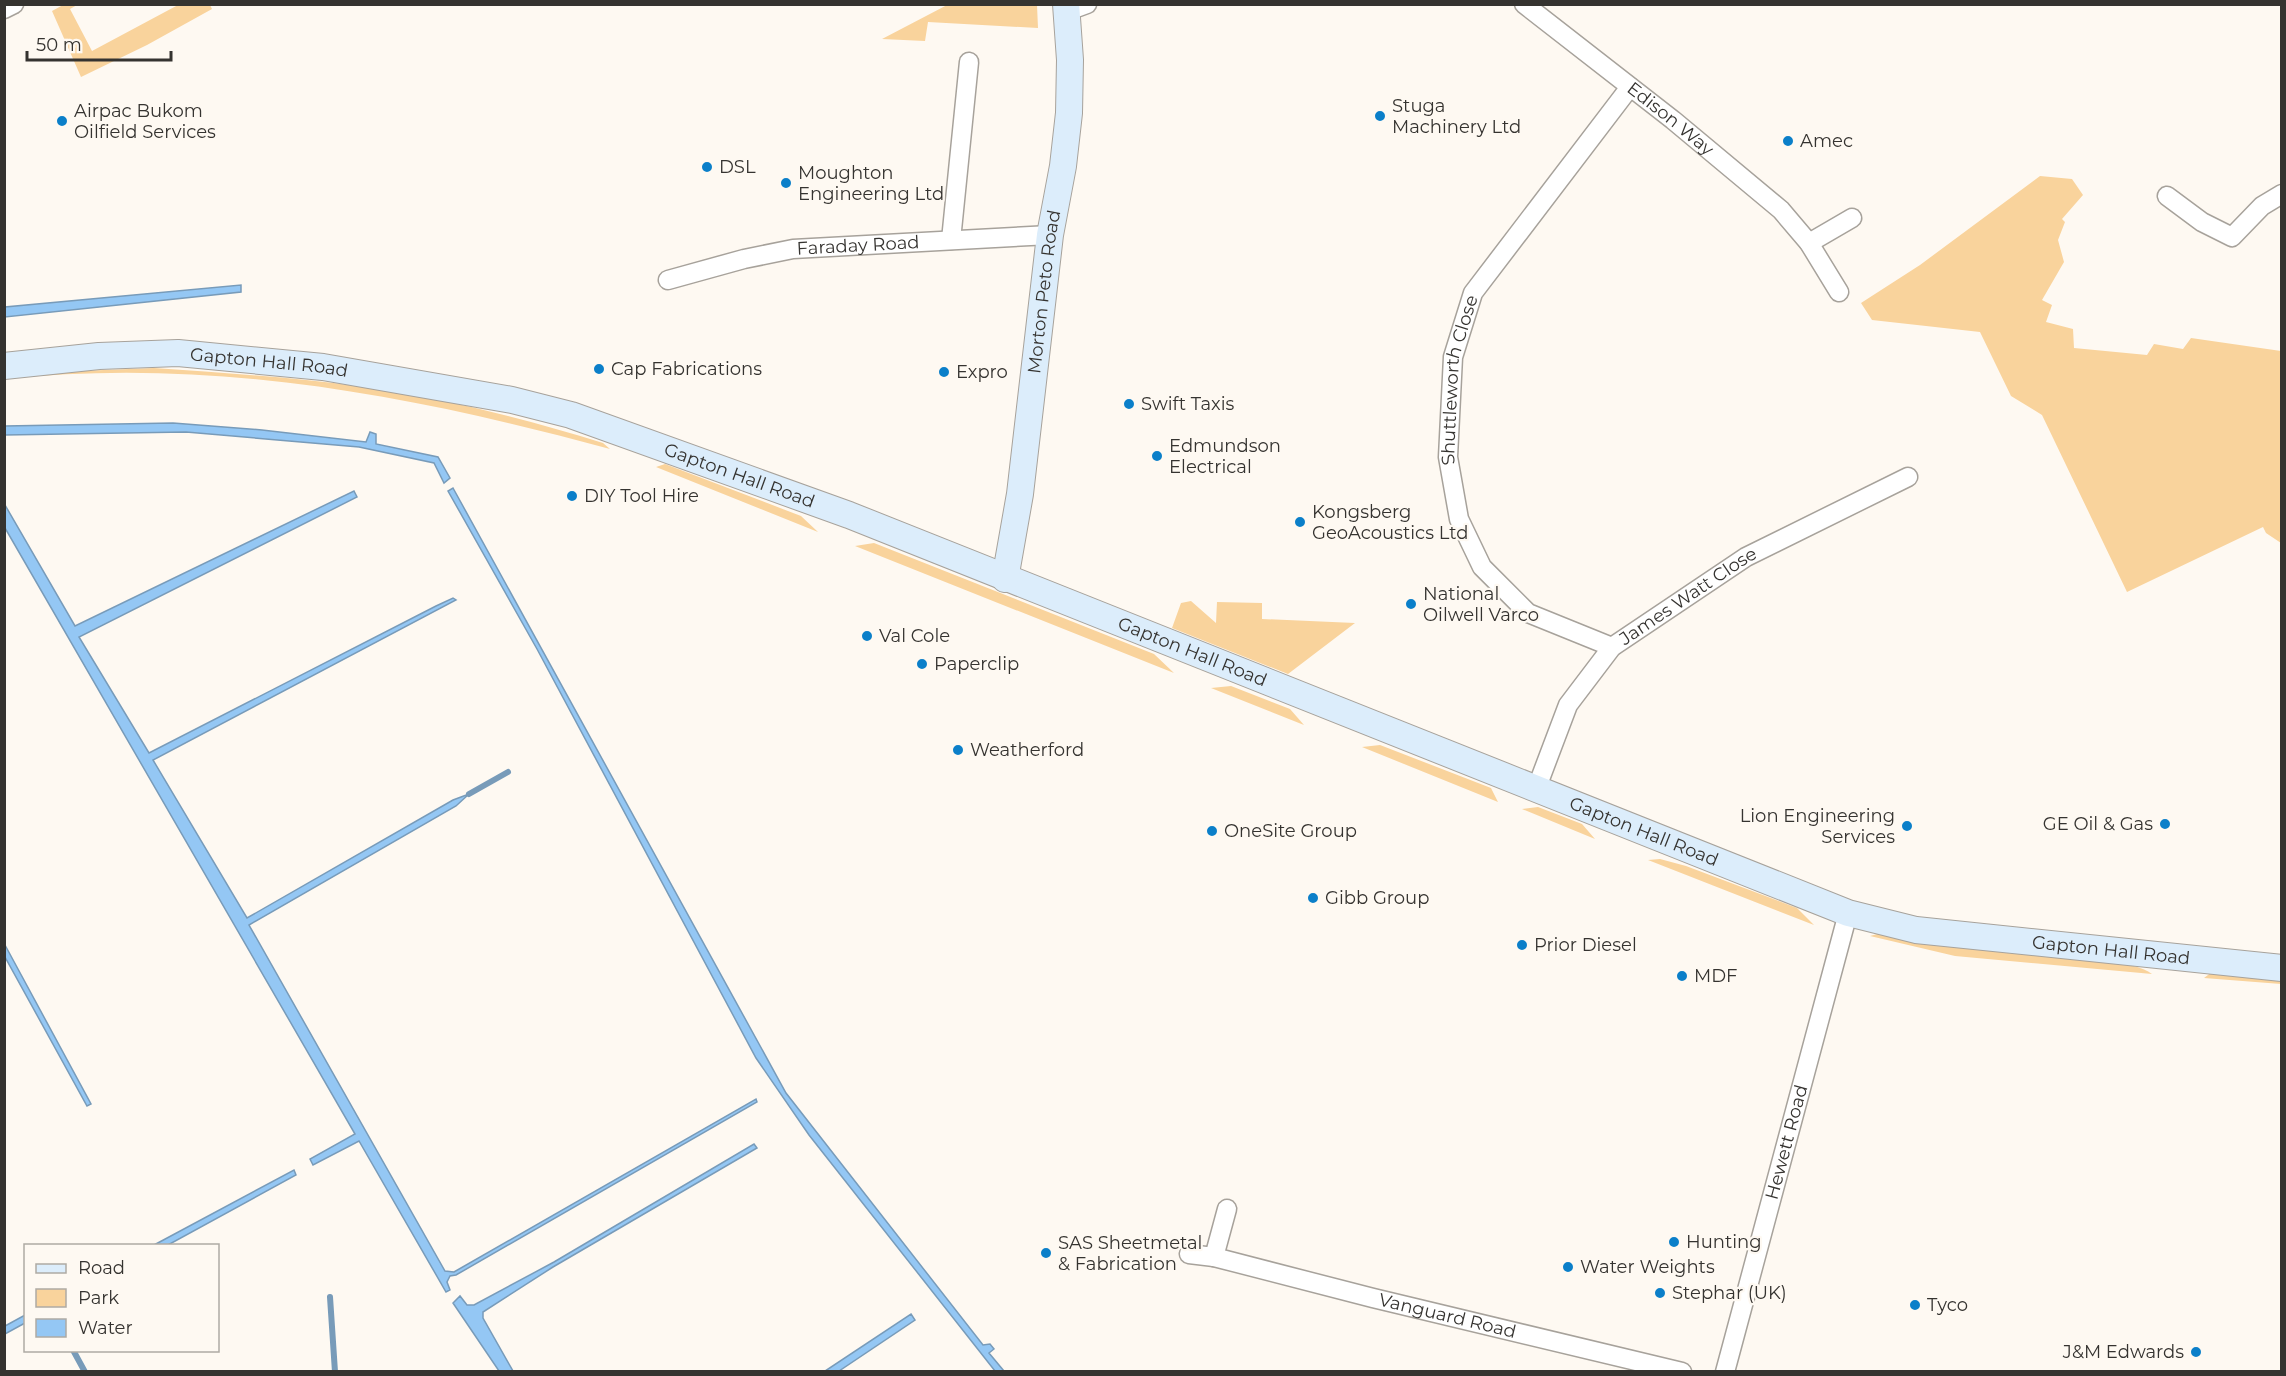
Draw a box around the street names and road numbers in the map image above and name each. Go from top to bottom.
street label: Edison Way [1623,77,1718,160]
street label: Morton Peto Road [1023,208,1066,375]
street label: Faraday Road [796,231,920,260]
street label: Shuttleworth Close [1437,292,1483,467]
street label: Gapton Hall Road [189,343,350,382]
street label: Gapton Hall Road [661,438,818,513]
street label: James Watt Close [1614,542,1760,650]
street label: Gapton Hall Road [1115,612,1270,691]
street label: Gapton Hall Road [1566,792,1722,871]
street label: Gapton Hall Road [2031,931,2191,969]
street label: Hewett Road [1761,1082,1812,1202]
street label: Vanguard Road [1377,1289,1518,1343]

